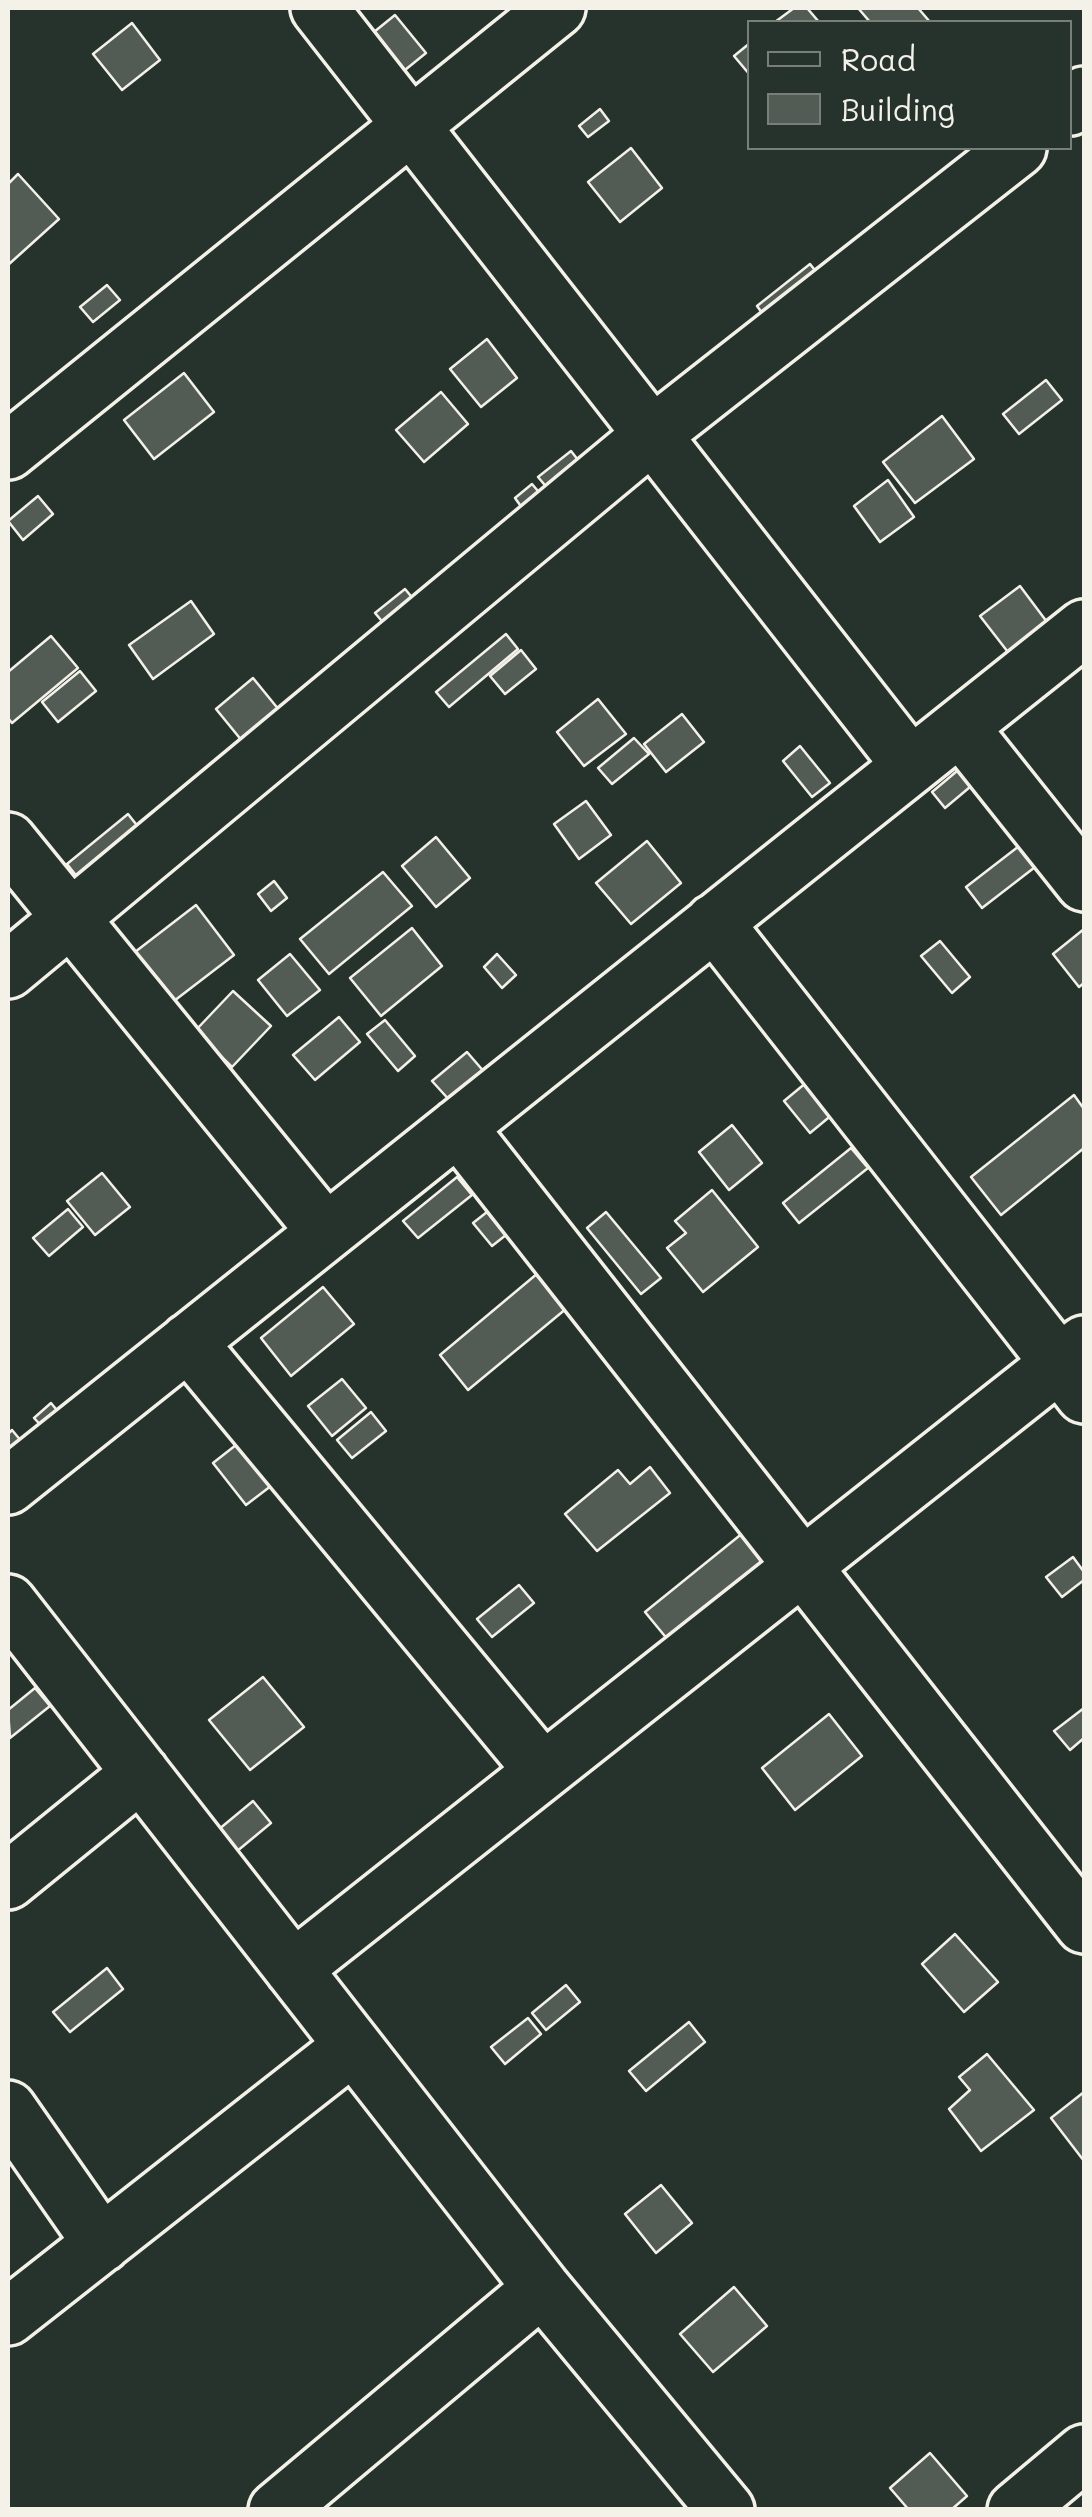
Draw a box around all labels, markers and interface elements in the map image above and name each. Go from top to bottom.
legend [747,20,1072,150]
text: Road [841,39,916,79]
text: Building [841,89,955,129]

